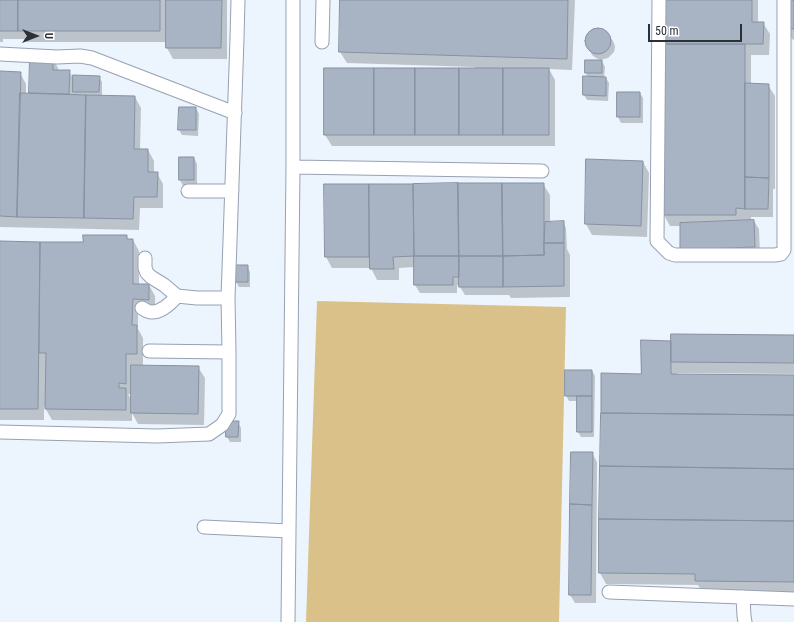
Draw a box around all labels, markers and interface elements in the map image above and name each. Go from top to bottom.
north arrow [16,16,56,56]
scale bar [650,16,744,42]
text: 50 m [655,24,679,38]
text: U [42,33,55,39]

